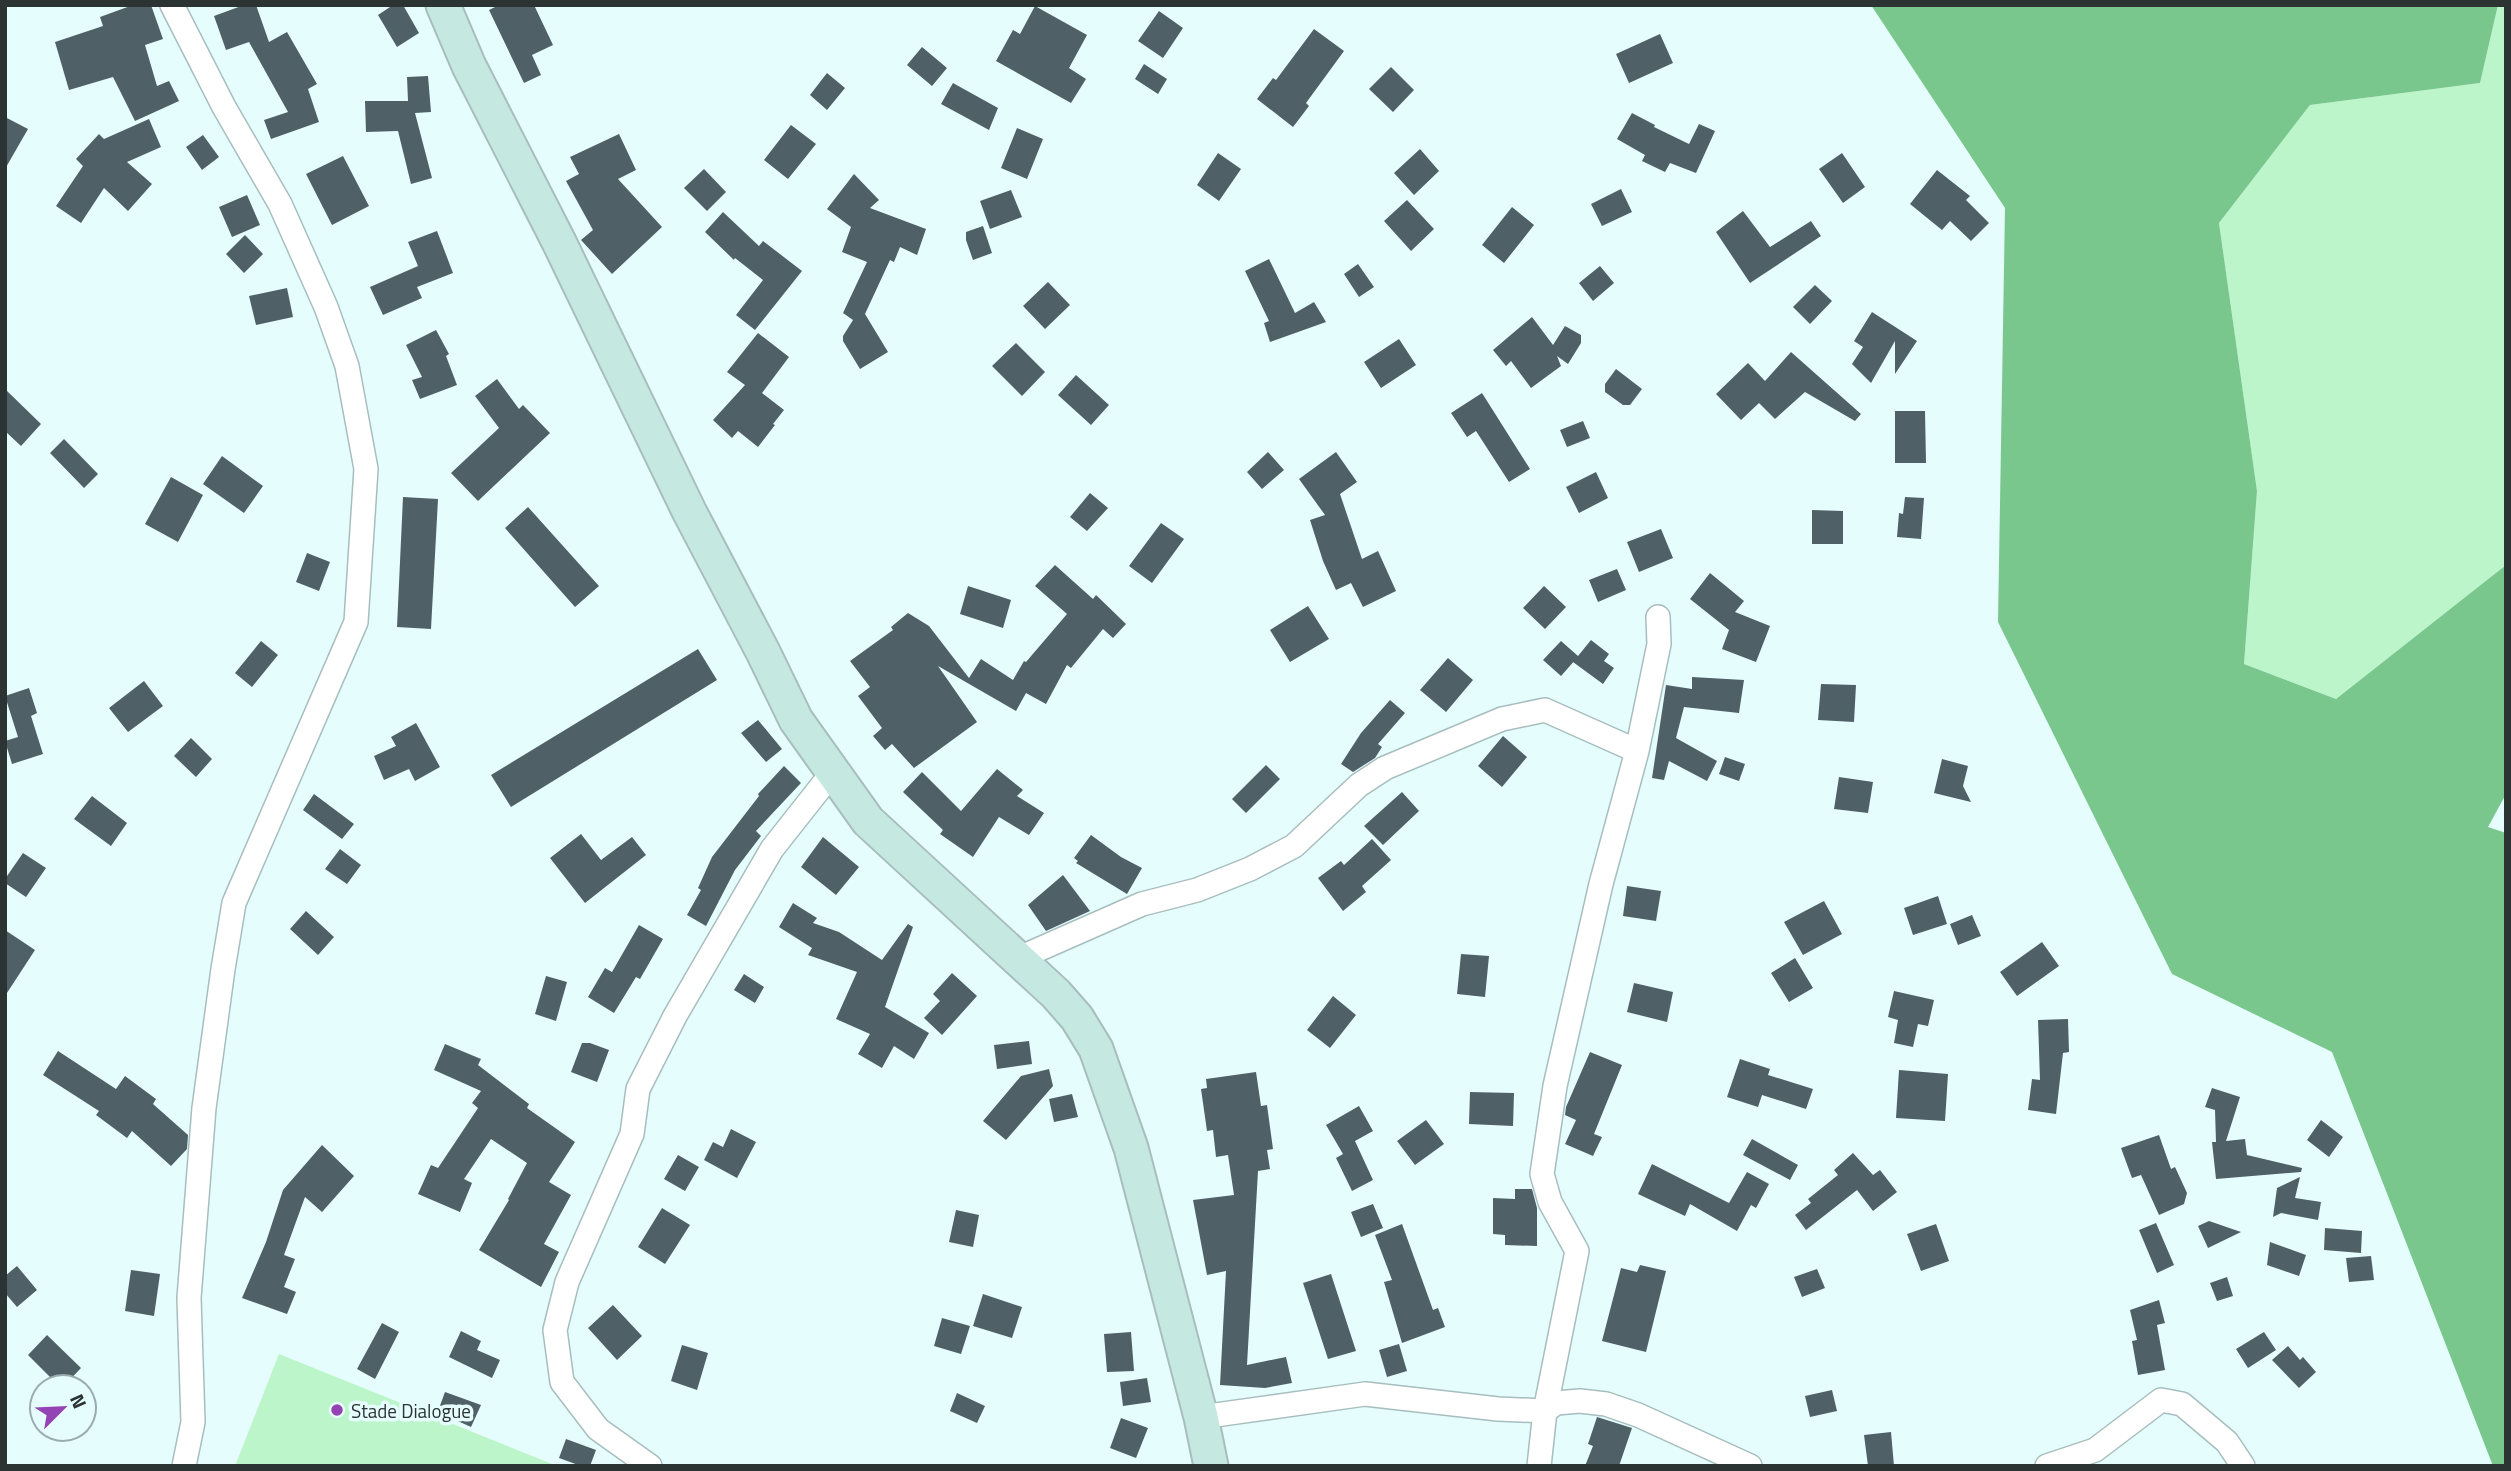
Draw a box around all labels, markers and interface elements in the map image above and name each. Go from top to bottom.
north arrow [28,1373,98,1443]
text: N [63,1389,95,1413]
place label: Stade Dialogue [351,1396,471,1425]
marker: Stade Dialogue [329,1402,345,1418]

